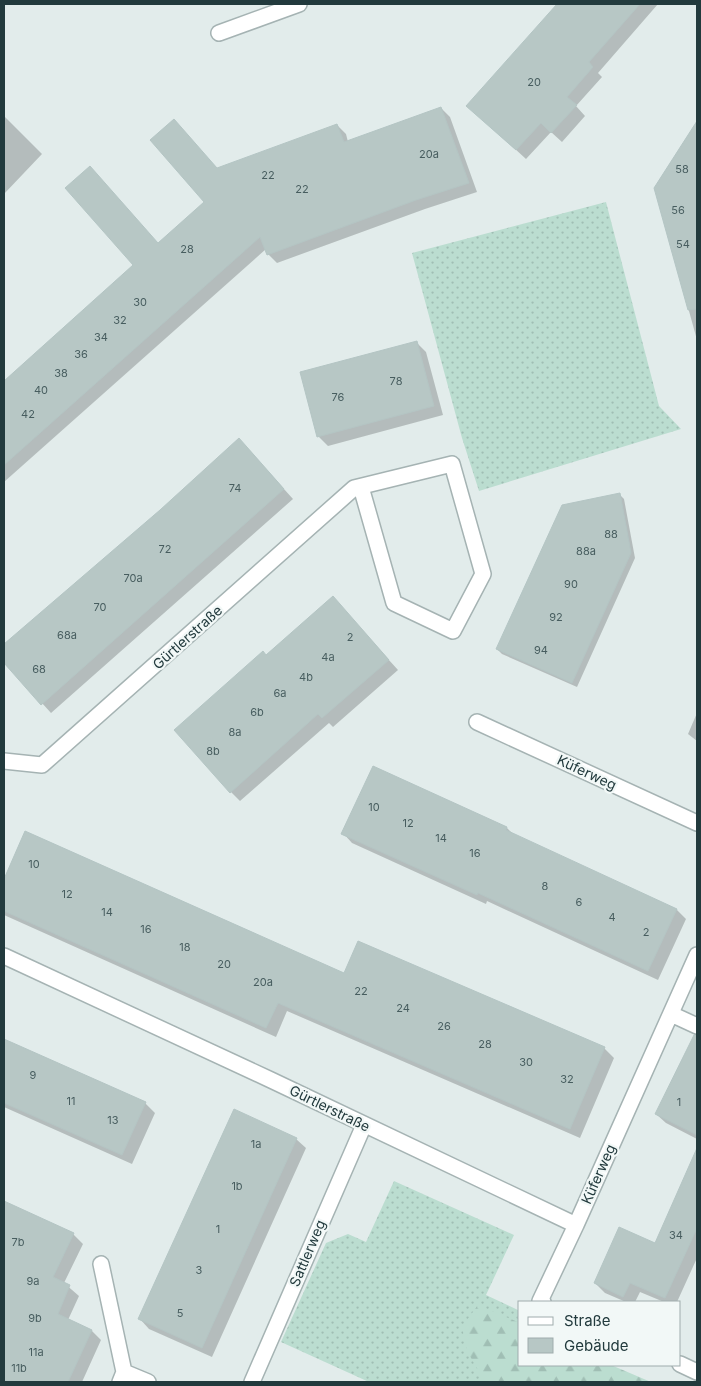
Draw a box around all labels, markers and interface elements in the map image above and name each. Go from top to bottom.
house number: 20 [527,75,541,89]
house number: 20a [419,147,439,161]
house number: 58 [675,162,689,176]
house number: 22 [261,168,275,182]
house number: 22 [295,182,309,196]
house number: 56 [671,203,685,217]
house number: 54 [676,237,690,251]
house number: 28 [180,242,194,256]
house number: 30 [133,295,147,309]
house number: 32 [113,313,127,327]
house number: 34 [94,330,108,344]
house number: 36 [74,347,88,361]
house number: 38 [54,366,68,380]
house number: 78 [390,374,403,388]
house number: 40 [34,383,48,397]
house number: 76 [332,390,345,404]
house number: 42 [21,407,35,421]
house number: 74 [229,481,241,495]
house number: 88 [604,527,618,541]
house number: 72 [159,542,171,556]
house number: 88a [576,544,596,558]
house number: 70a [123,571,143,585]
house number: 90 [564,577,578,591]
house number: 70 [94,600,107,614]
street label: Gürtlerstraße [149,601,225,673]
house number: 92 [549,610,563,624]
house number: 68a [57,628,77,642]
house number: 2 [347,630,353,644]
house number: 94 [534,643,548,657]
house number: 4a [321,650,335,664]
house number: 68 [32,662,46,676]
house number: 4b [299,670,313,684]
house number: 6a [274,686,287,700]
house number: 6b [250,705,264,719]
house number: 8a [229,725,241,739]
house number: 8b [206,744,220,758]
street label: Küferweg [555,751,619,793]
house number: 10 [368,800,380,814]
house number: 12 [402,816,414,830]
house number: 14 [435,831,447,845]
house number: 16 [469,846,481,860]
house number: 10 [28,857,40,871]
house number: 8 [542,879,549,893]
house number: 12 [61,887,73,901]
house number: 6 [576,895,583,909]
house number: 14 [101,905,113,919]
house number: 4 [608,910,616,924]
house number: 16 [140,922,152,936]
house number: 2 [643,925,649,939]
house number: 18 [179,940,191,954]
house number: 20 [217,957,231,971]
house number: 20a [253,975,273,989]
house number: 22 [354,984,368,998]
house number: 24 [396,1001,410,1015]
house number: 26 [437,1019,451,1033]
house number: 28 [478,1037,492,1051]
house number: 30 [519,1055,533,1069]
house number: 9 [30,1068,37,1082]
house number: 32 [560,1072,574,1086]
street label: Gürtlerstraße [287,1081,373,1135]
house number: 11 [67,1094,75,1108]
house number: 1 [677,1095,681,1109]
house number: 13 [107,1113,119,1127]
house number: 1a [251,1137,261,1151]
street label: Küferweg [577,1142,619,1206]
house number: 1b [231,1179,243,1193]
street label: Sattlerweg [285,1217,329,1289]
house number: 1 [216,1222,220,1236]
house number: 34 [669,1228,683,1242]
house number: 7b [12,1235,25,1249]
house number: 3 [196,1263,203,1277]
house number: 9a [27,1274,40,1288]
legend [518,1301,681,1366]
house number: 5 [177,1306,184,1320]
house number: 9b [28,1311,42,1325]
text: Straße [564,1311,611,1330]
text: Gebäude [564,1336,629,1355]
house number: 11a [28,1345,44,1359]
house number: 11b [11,1361,27,1375]

